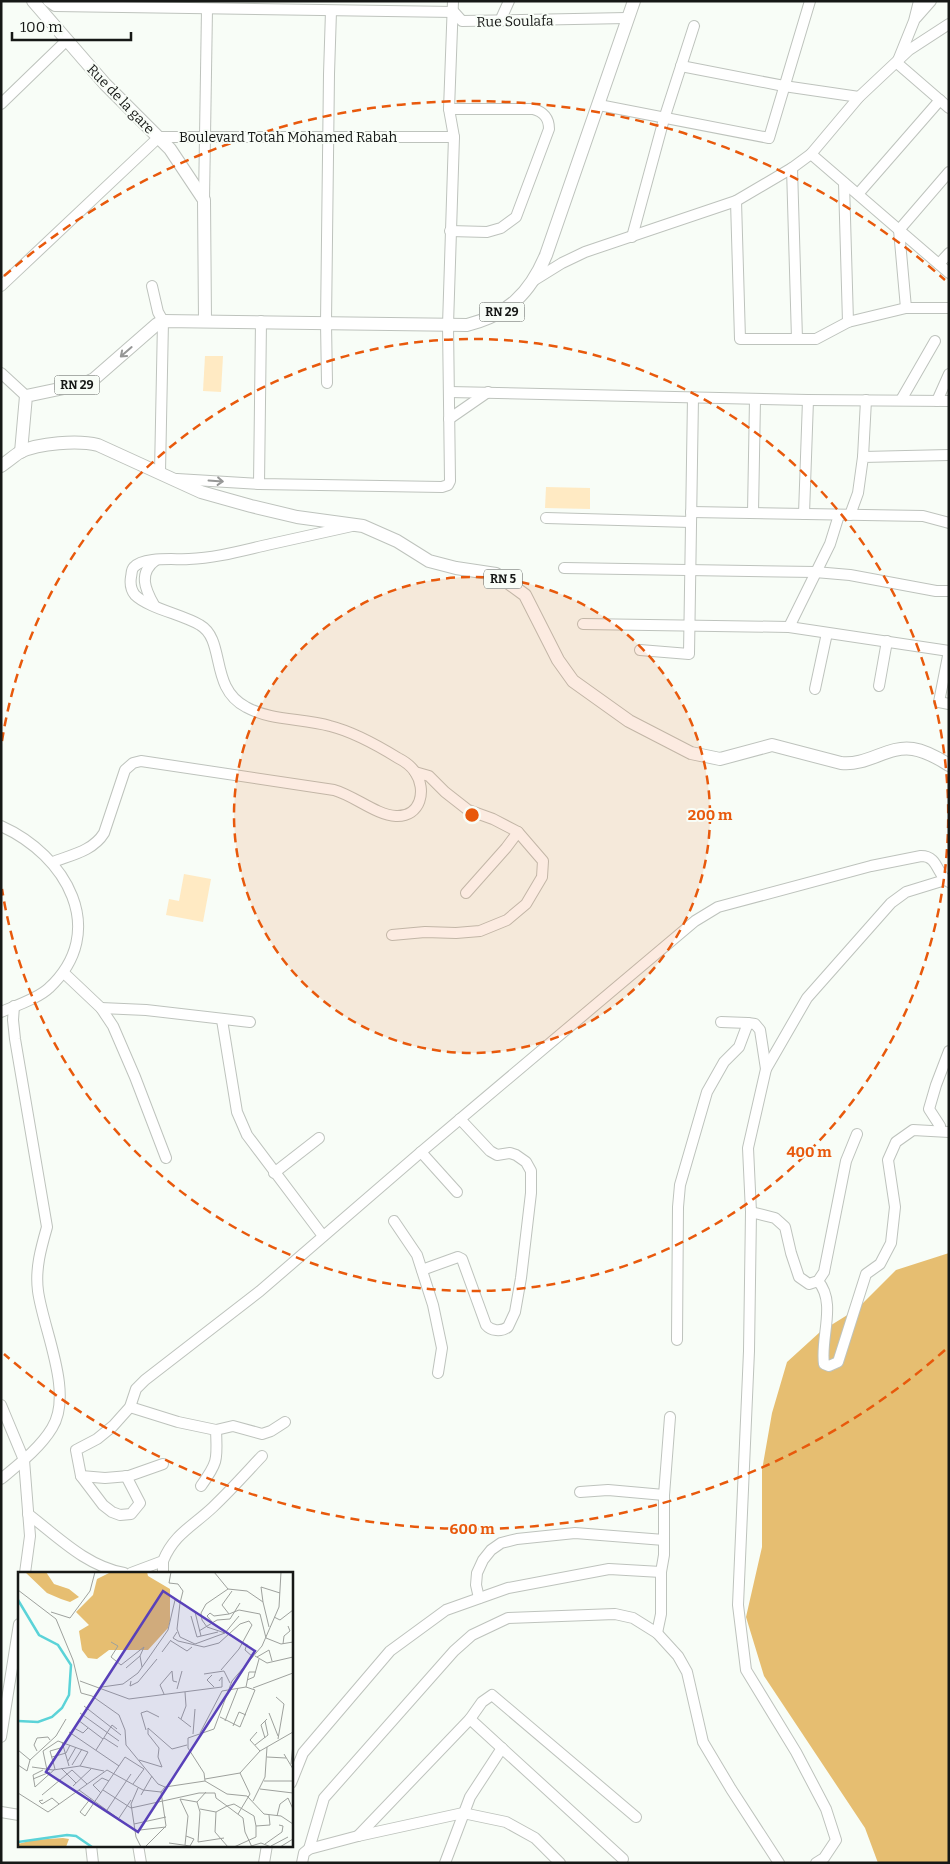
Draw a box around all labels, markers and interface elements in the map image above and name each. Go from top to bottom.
scale bar [12,10,131,42]
street label: Rue Soulafa [476,12,554,31]
text: 100 m [20,18,63,36]
street label: Rue de la gare [83,61,158,138]
street label: Boulevard Totah Mohamed Rabah [179,129,397,146]
road number: RN 29 [480,302,524,322]
one-way arrow [119,346,132,357]
road number: RN 29 [54,376,100,394]
one-way arrow [208,477,224,486]
road number: RN 5 [484,570,522,588]
centre of rings [463,806,481,824]
text: 200 m [688,806,733,824]
text: 400 m [786,1143,832,1161]
text: 600 m [450,1520,495,1538]
inset map [18,1572,292,1846]

